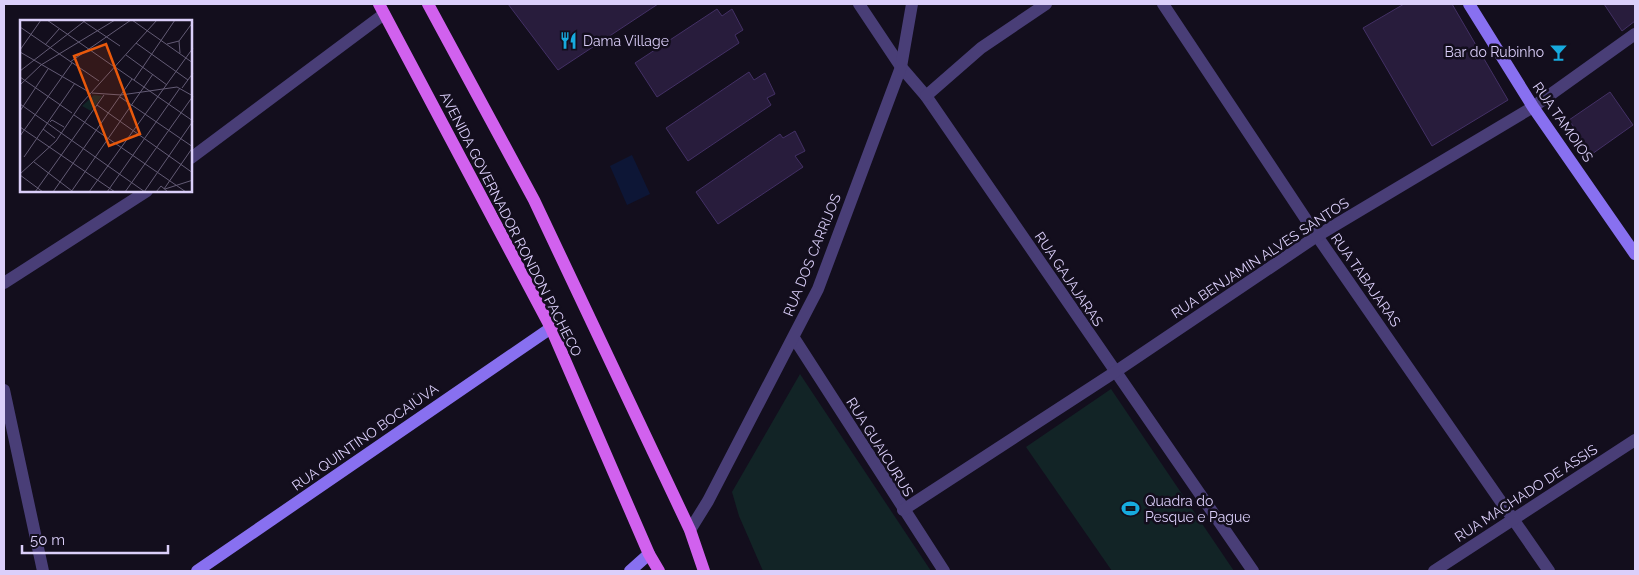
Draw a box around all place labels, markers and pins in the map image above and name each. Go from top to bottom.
restaurant icon: Dama Village [559,31,579,51]
place label: Dama Village [583,33,669,49]
bar icon: Bar do Rubinho [1548,42,1568,62]
place label: Bar do Rubinho [1445,44,1544,60]
place label: Quadra do Pesque e Pague [1145,493,1251,525]
sports icon: Quadra do Pesque e Pague [1121,499,1141,519]

